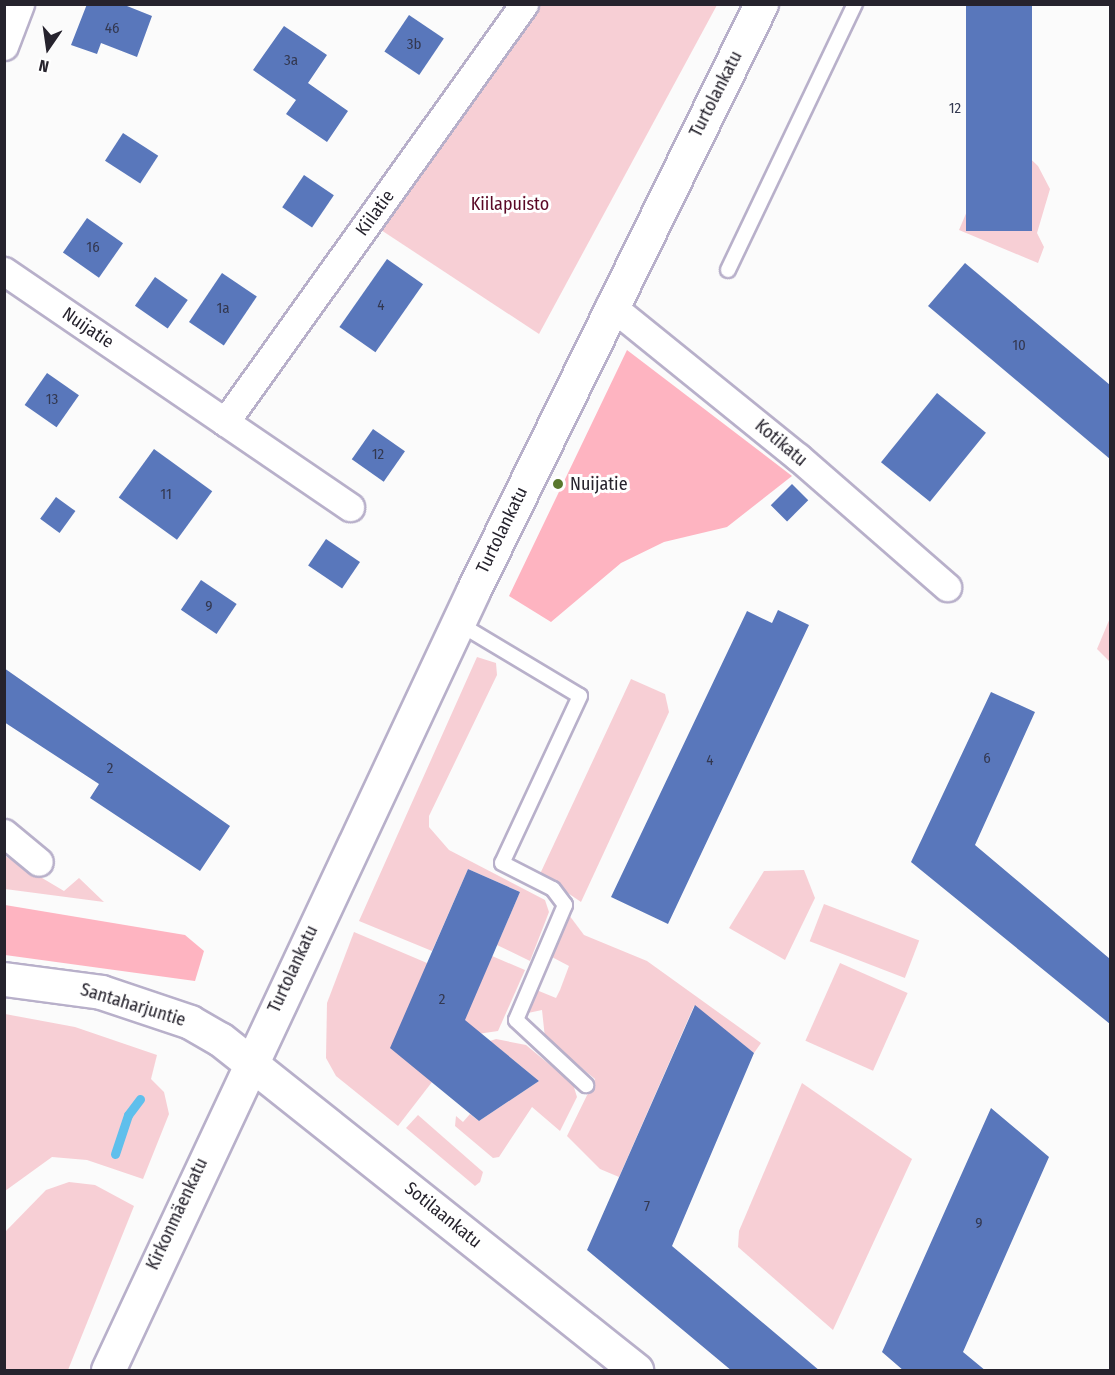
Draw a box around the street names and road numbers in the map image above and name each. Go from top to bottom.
street label: Turtolankatu [685,47,747,141]
street label: Kiilatie [351,186,399,240]
street label: Nuijatie [58,303,118,353]
street label: Kotikatu [751,415,811,471]
street label: Turtolankatu [472,483,532,577]
street label: Turtolankatu [263,922,323,1016]
street label: Santaharjuntie [78,979,188,1031]
street label: Kirkonmäenkatu [142,1155,212,1273]
street label: Sotilaankatu [400,1177,486,1253]

